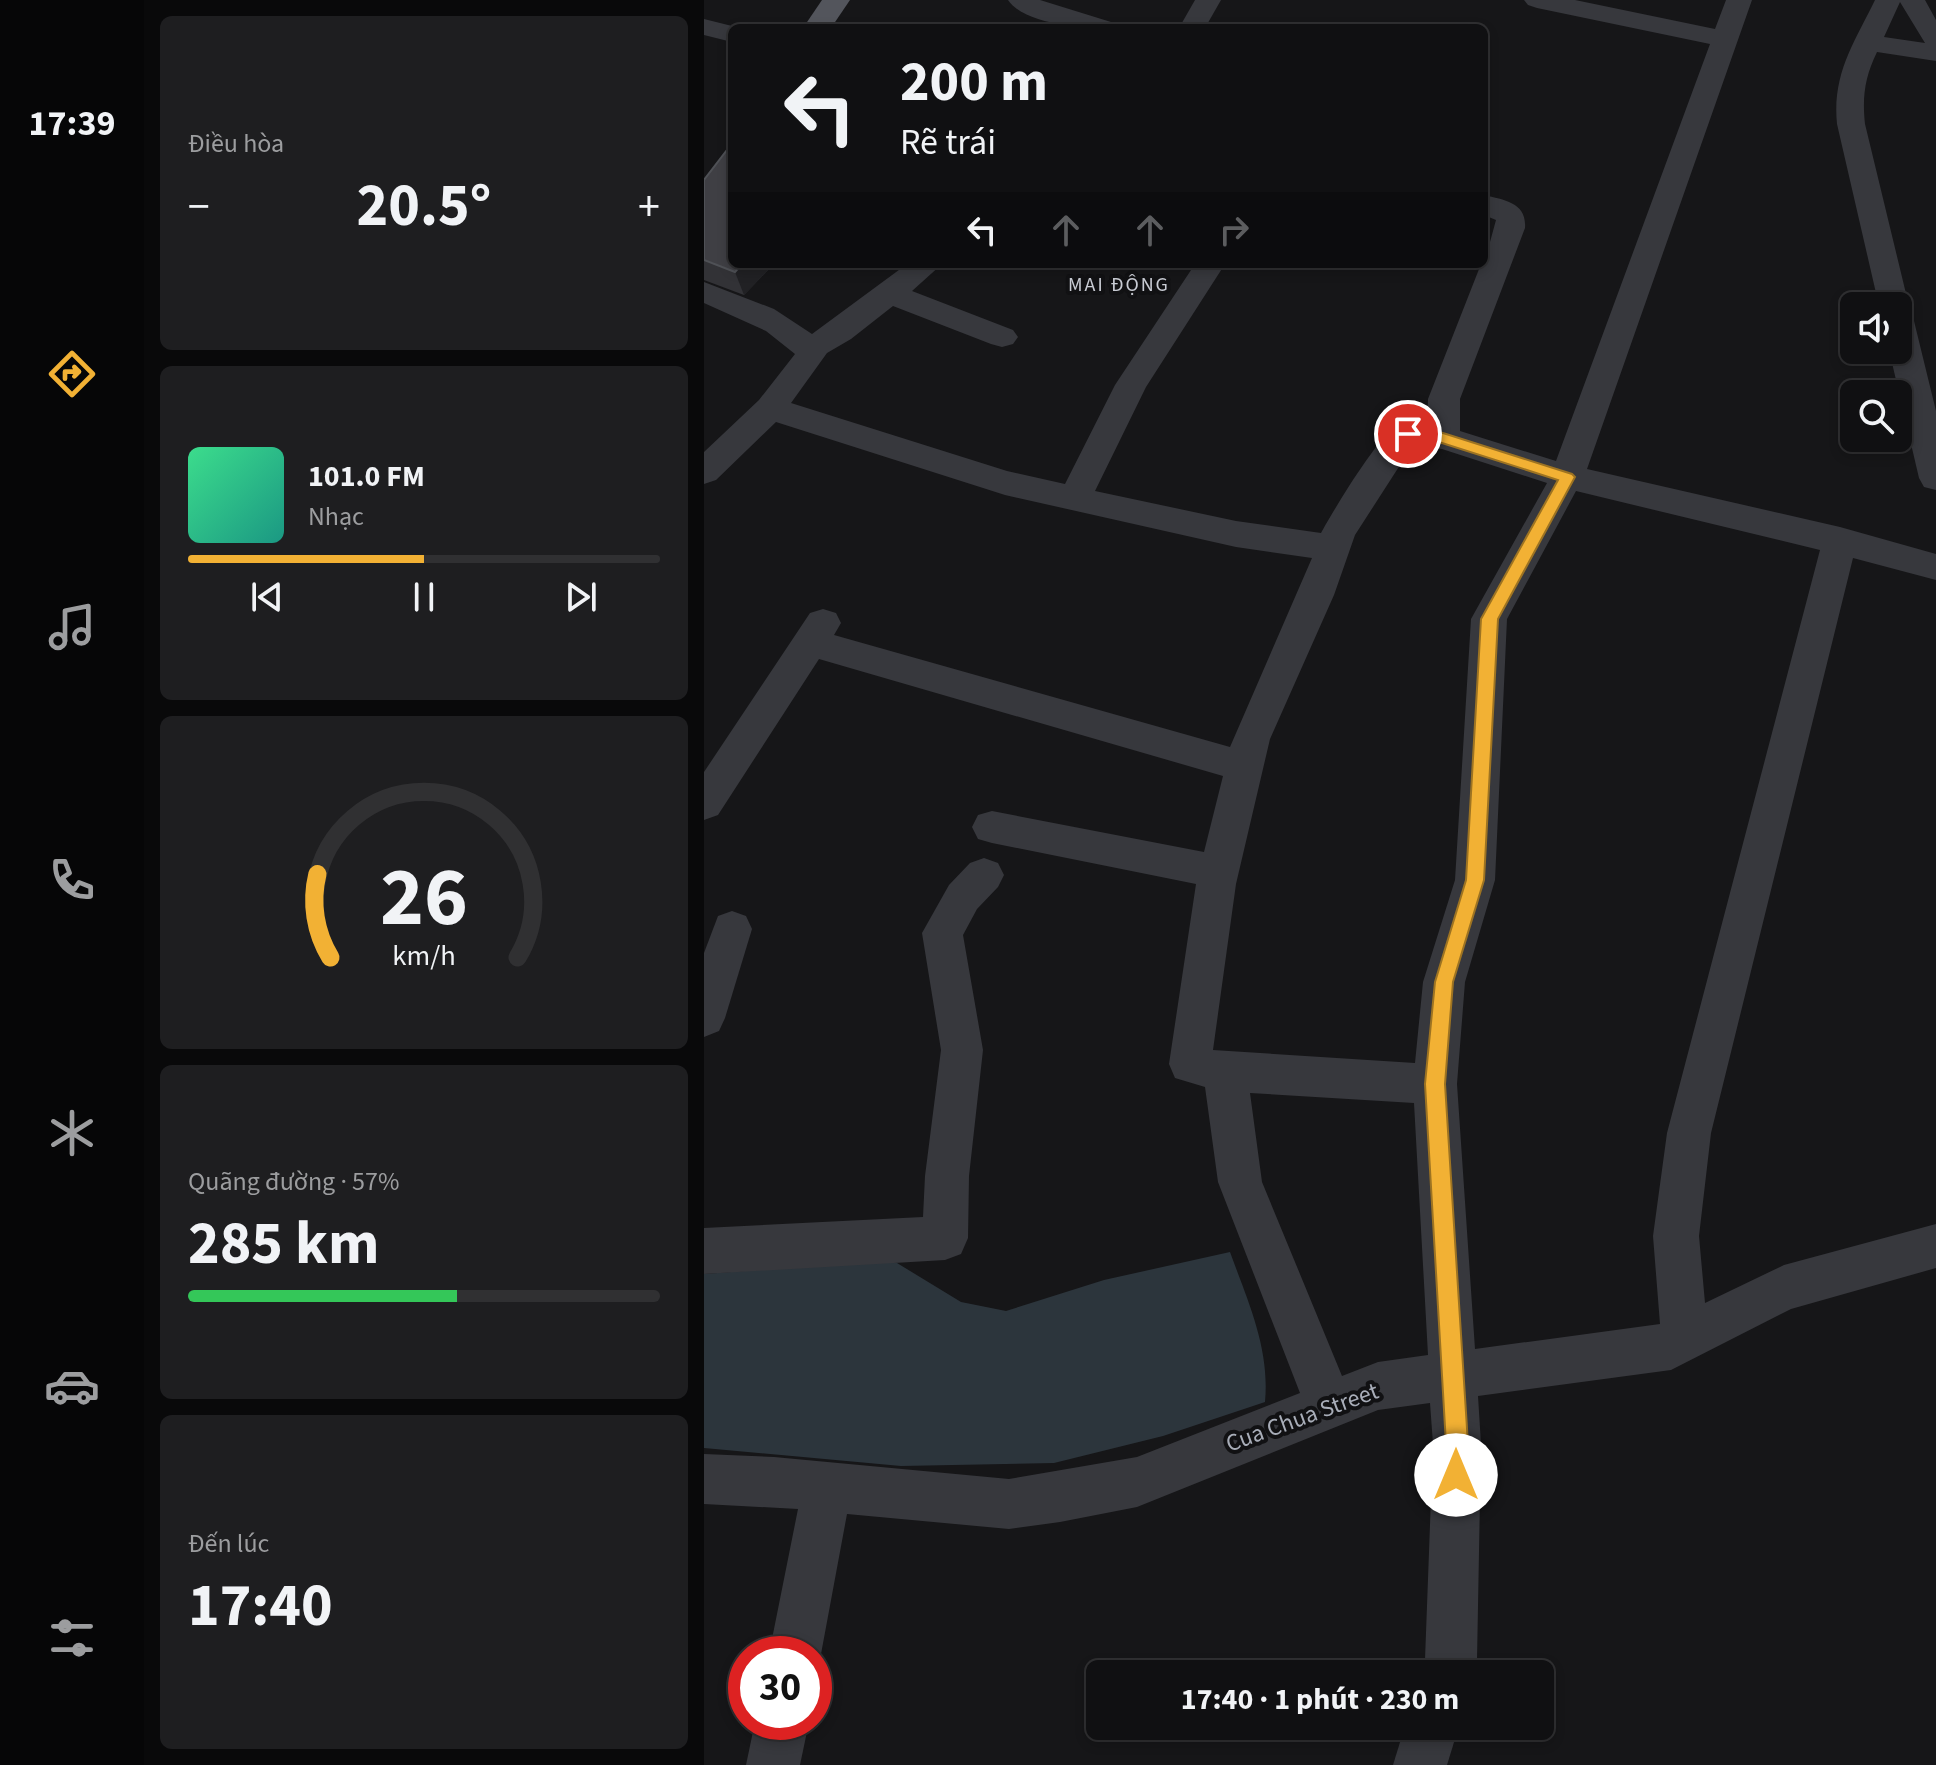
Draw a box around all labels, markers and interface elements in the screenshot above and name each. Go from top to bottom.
text: 200 m [900,43,1048,122]
icon: left [768,56,872,160]
text: 17:39 [29,98,115,149]
text: Rẽ trái [900,117,996,168]
text: Điều hòa [188,125,284,162]
text: 20.5° [357,164,491,249]
text: − [188,176,210,239]
text: + [638,176,660,239]
icon: left [960,208,1004,252]
icon: ahead [1044,208,1088,252]
icon: ahead [1128,208,1172,252]
icon: right [1212,208,1256,252]
district label: MAI ĐỘNG [1068,271,1170,299]
map controls [1840,292,1912,452]
button: sound [1840,292,1912,364]
icon: directions [44,346,100,402]
button: search [1840,380,1912,452]
pin [1374,400,1442,468]
icon: arrive [1386,412,1430,456]
text: 101.0 FM [308,455,425,498]
text: Nhạc [308,498,364,535]
icon: previous [245,575,289,619]
icon: pause [402,575,446,619]
icon: next [559,575,603,619]
icon: music [44,599,100,655]
text: 26 [380,839,468,957]
icon: phone [44,852,100,908]
text: km/h [392,937,456,977]
icon: climate [44,1105,100,1161]
text: Quãng đường · 57% [188,1163,399,1200]
text: 285 km [188,1202,379,1287]
icon: car [44,1358,100,1414]
street label: Cua Chua Street [1221,1374,1383,1461]
position arrow [1414,1433,1498,1517]
text: Đến lúc [188,1525,269,1562]
text: 17:40 [188,1564,333,1649]
icon: filters [44,1610,100,1666]
speed limit sign: 30 [728,1636,832,1740]
text: 17:40 · 1 phút · 230 m [1181,1678,1459,1721]

